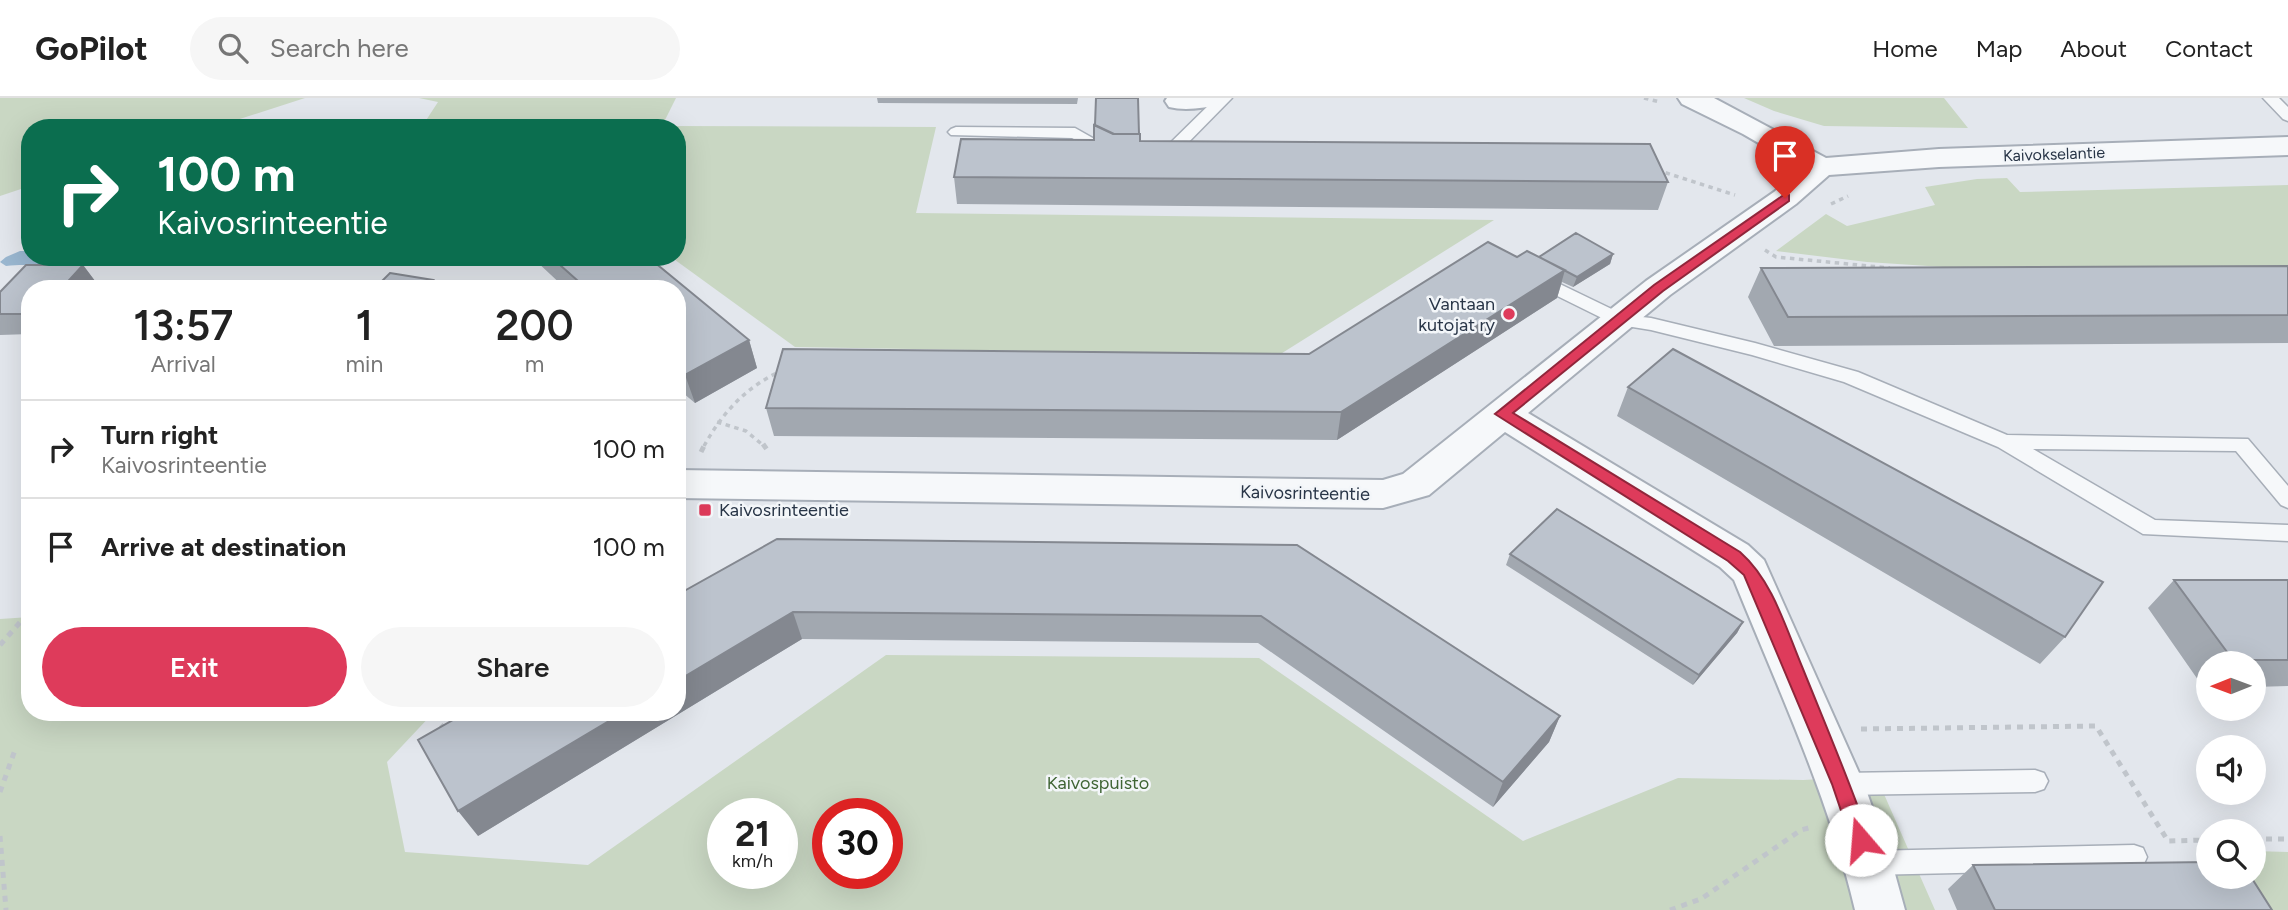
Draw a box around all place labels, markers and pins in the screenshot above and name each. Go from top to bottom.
pin [1755,126,1815,198]
place label: Vantaan kutojat ry [1418,293,1496,336]
marker: Vantaan kutojat ry [1501,306,1517,322]
place label: Kaivosrinteentie [719,499,849,521]
marker: Kaivosrinteentie [697,502,713,518]

